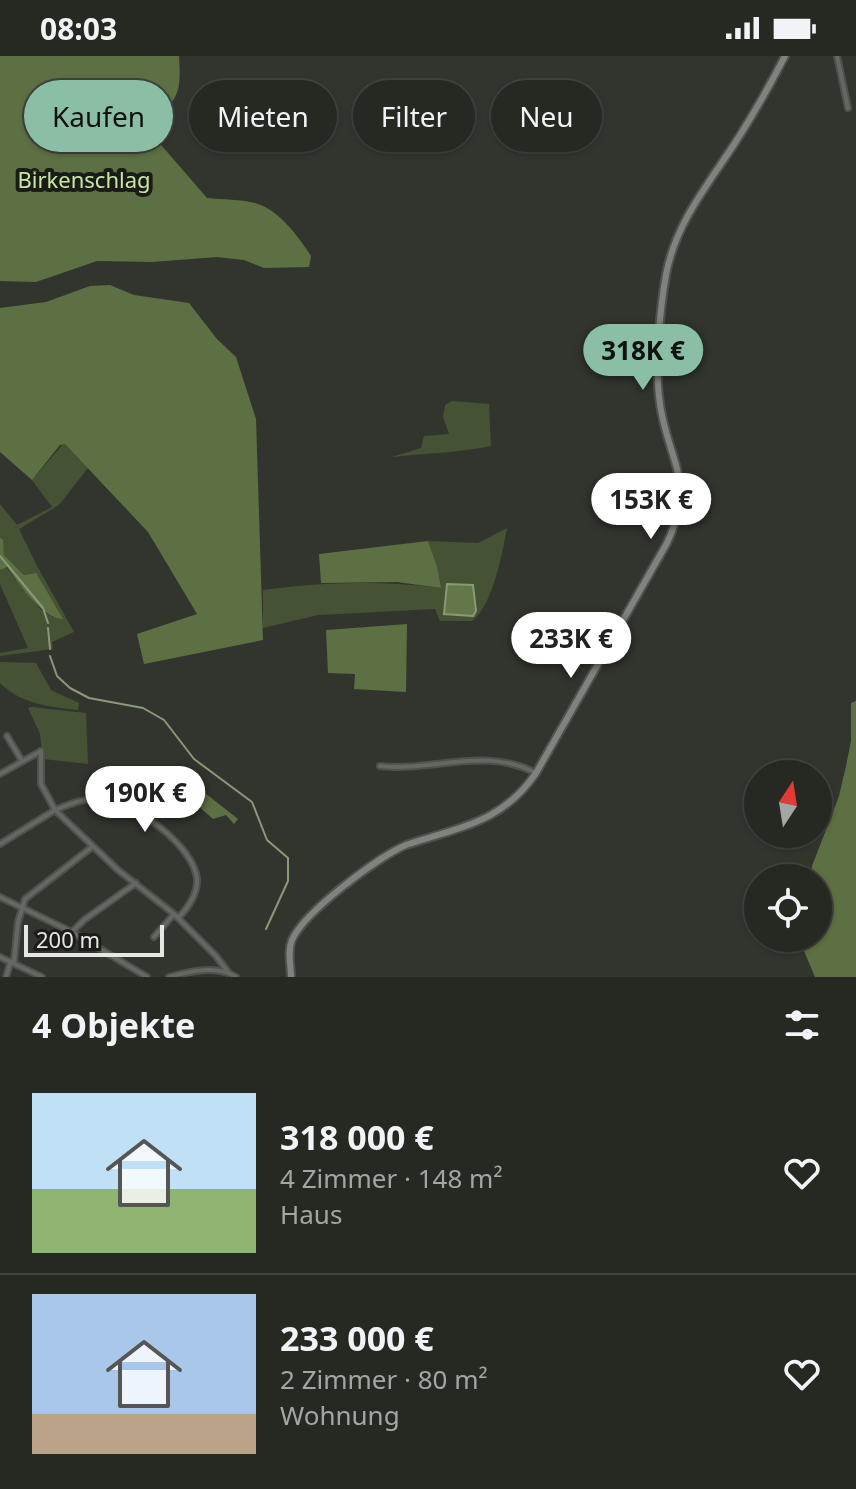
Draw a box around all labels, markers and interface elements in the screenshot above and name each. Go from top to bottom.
text: 08:03 [40,8,117,49]
chip: Kaufen [24,80,173,152]
chip: Mieten [189,80,337,152]
chip: Filter [353,80,475,152]
chip: Neu [491,80,602,152]
park label: Birkenschlag [17,164,151,194]
pin: 318K € [578,324,708,392]
text: 318K € [601,332,685,368]
pin: 153K € [586,473,716,541]
text: 153K € [609,481,693,517]
pin: 233K € [506,612,636,680]
text: 233K € [529,620,613,656]
north arrow [744,760,832,848]
map controls [744,760,832,952]
pin: 190K € [80,766,210,834]
text: 190K € [103,774,187,810]
button: locate [744,864,832,952]
scale bar [24,921,164,957]
text: 200 m [36,924,100,954]
text: 4 Objekte [32,1002,195,1048]
icon: filters [780,1003,824,1047]
text: 318 000 € [280,1114,434,1160]
icon: home [96,1125,192,1221]
icon: heart [780,1151,824,1195]
text: 4 Zimmer · 148 m² [280,1160,503,1196]
text: Haus [280,1196,342,1232]
text: 233 000 € [280,1315,434,1361]
icon: home [96,1326,192,1422]
icon: heart [780,1352,824,1396]
text: 2 Zimmer · 80 m² [280,1361,488,1397]
text: Wohnung [280,1397,400,1433]

